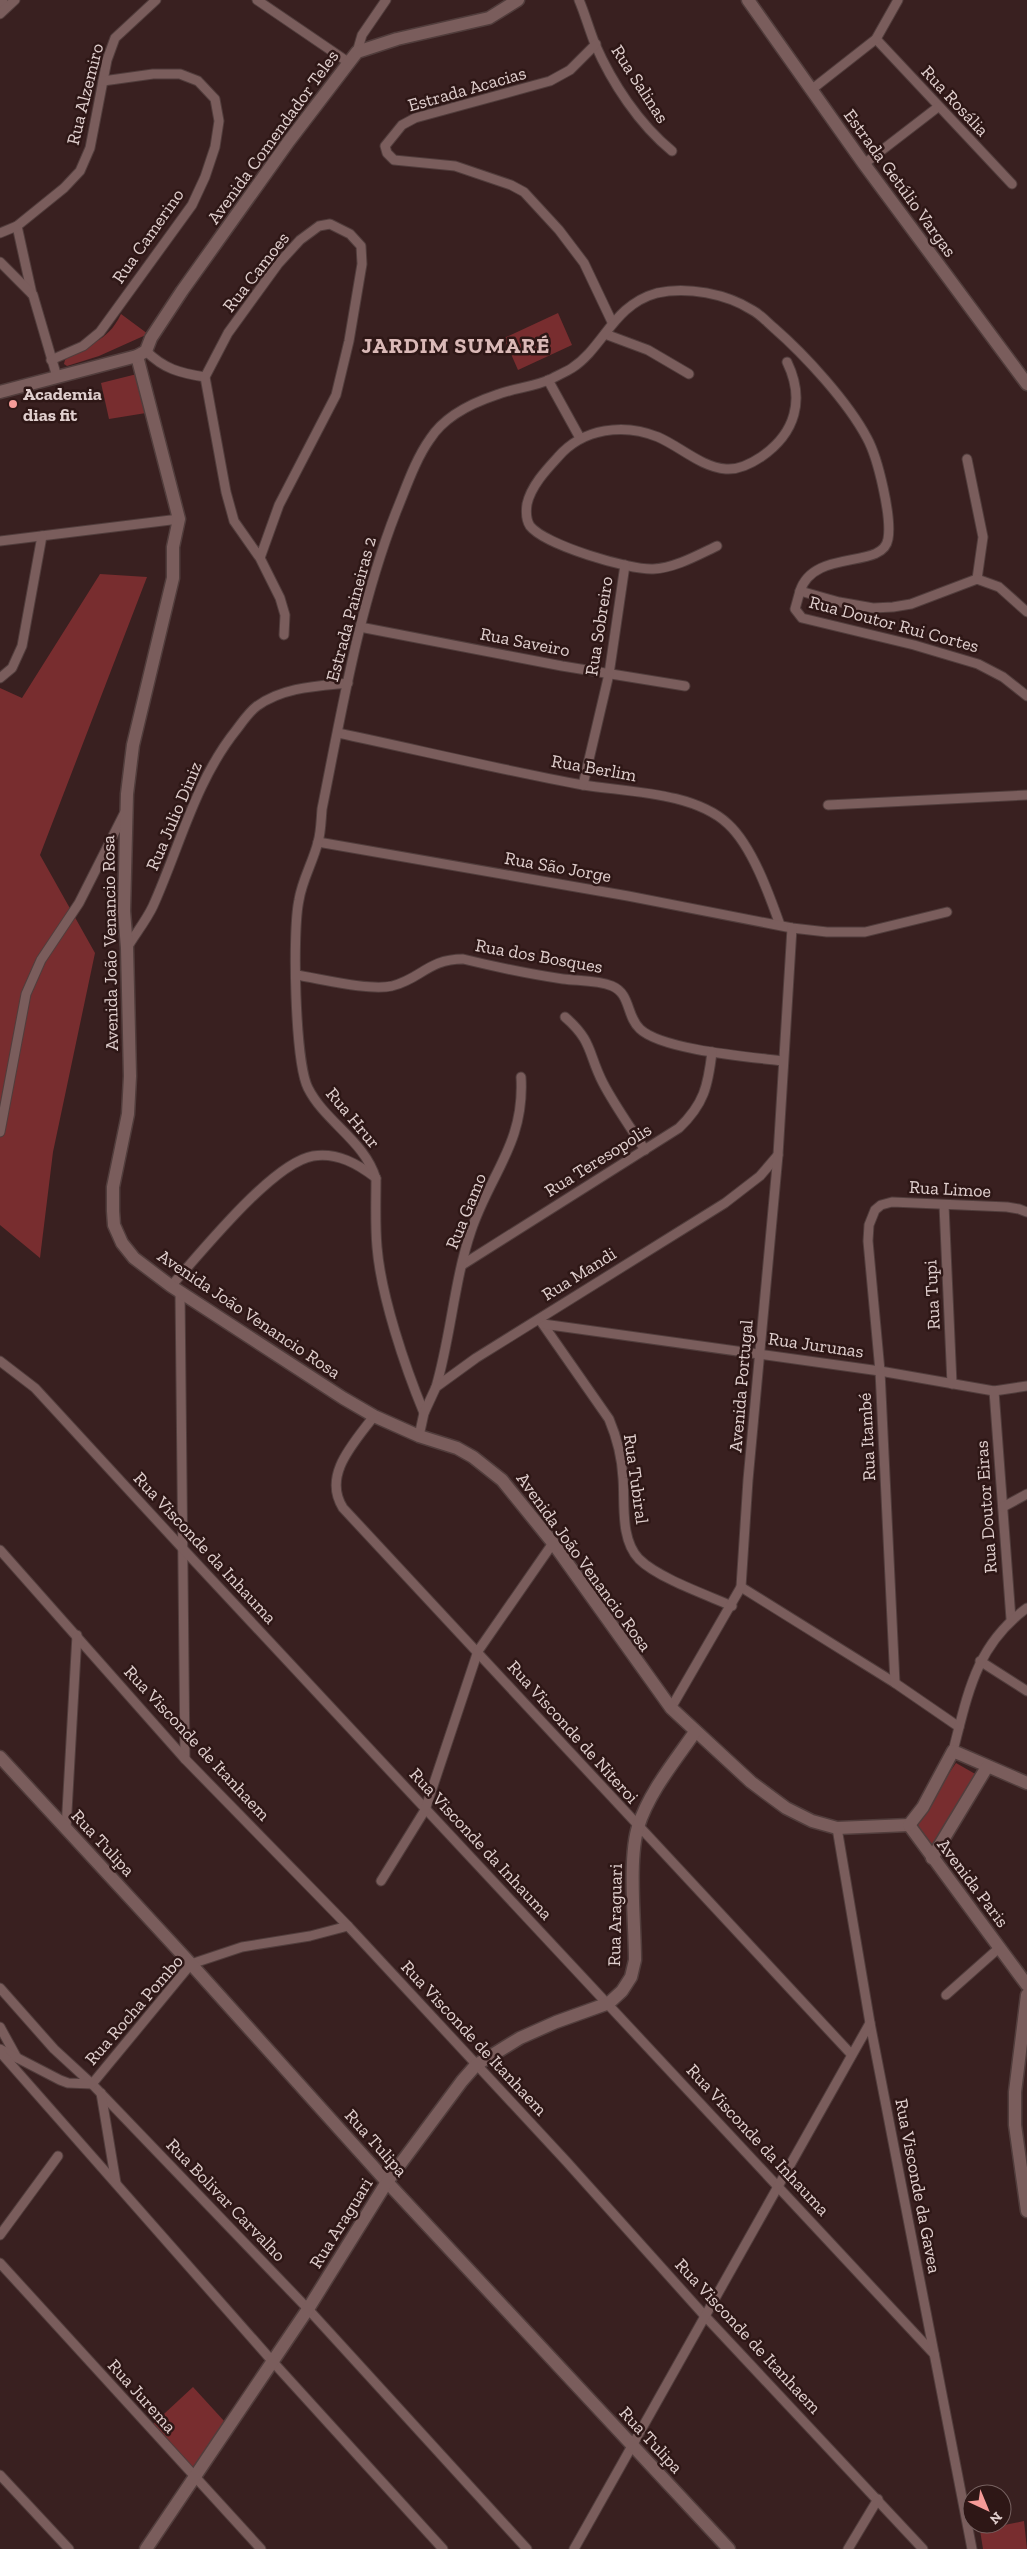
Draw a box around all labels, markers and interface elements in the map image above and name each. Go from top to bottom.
street label: Rua Alzemiro [62,41,108,147]
street label: Rua Salinas [607,41,674,127]
street label: Avenida Comendador Teles [202,46,344,228]
street label: Rua Rosália [917,61,994,141]
street label: Estrada Acacias [405,62,529,116]
street label: Estrada Getúlio Vargas [839,105,961,261]
street label: Rua Camerino [107,184,189,288]
street label: Rua Camoes [218,228,294,316]
district label: JARDIM SUMARÉ [362,332,550,359]
place label: Academia dias fit [23,383,102,426]
marker: Academia dias fit [7,398,19,410]
street label: Estrada Paineiras 2 [321,534,381,684]
street label: Rua Sobreiro [580,575,618,677]
street label: Rua Doutor Rui Cortes [807,591,981,657]
street label: Rua Saveiro [478,623,572,661]
street label: Rua Berlim [550,750,639,786]
street label: Rua Julio Diniz [141,758,207,874]
street label: Avenida João Venancio Rosa [97,835,123,1051]
street label: Rua São Jorge [503,847,613,887]
street label: Rua dos Bosques [474,934,605,978]
street label: Rua Hrur [321,1083,385,1153]
street label: Rua Teresopolis [540,1118,656,1202]
street label: Rua Gamo [441,1170,491,1252]
street label: Rua Limoe [908,1176,992,1202]
street label: Rua Mandi [538,1243,620,1305]
street label: Avenida João Venancio Rosa [153,1245,345,1384]
street label: Rua Tupi [919,1260,945,1330]
street label: Avenida Portugal [724,1319,758,1453]
street label: Rua Jurunas [767,1327,865,1363]
street label: Rua Itambé [854,1392,880,1482]
street label: Rua Tubiral [619,1433,653,1526]
street label: Rua Doutor Eiras [970,1440,1002,1574]
street label: Rua Visconde da Inhauma [129,1467,281,1629]
street label: Avenida João Venancio Rosa [512,1468,657,1656]
street label: Rua Visconde de Niteroi [503,1656,643,1808]
street label: Rua Visconde de Itanhaem [119,1661,275,1826]
street label: Rua Visconde da Inhauma [405,1763,557,1925]
street label: Rua Tulipa [67,1805,140,1881]
street label: Avenida Paris [932,1834,1014,1932]
street label: Rua Araguari [603,1864,627,1966]
street label: Rua Rocha Pombo [80,1950,188,2070]
street label: Rua Visconde de Itanhaem [396,1956,552,2121]
street label: Rua Visconde da Inhauma [682,2059,834,2221]
street label: Rua Visconde da Gavea [890,2097,946,2275]
street label: Rua Tulipa [340,2105,412,2182]
street label: Rua Bolivar Carvalho [162,2134,290,2266]
street label: Rua Araguari [304,2174,378,2272]
street label: Rua Visconde de Itanhaem [670,2254,826,2419]
street label: Rua Jurema [103,2355,181,2438]
street label: Rua Tulipa [615,2402,688,2478]
north arrow [962,2484,1012,2534]
text: N [986,2508,1005,2528]

